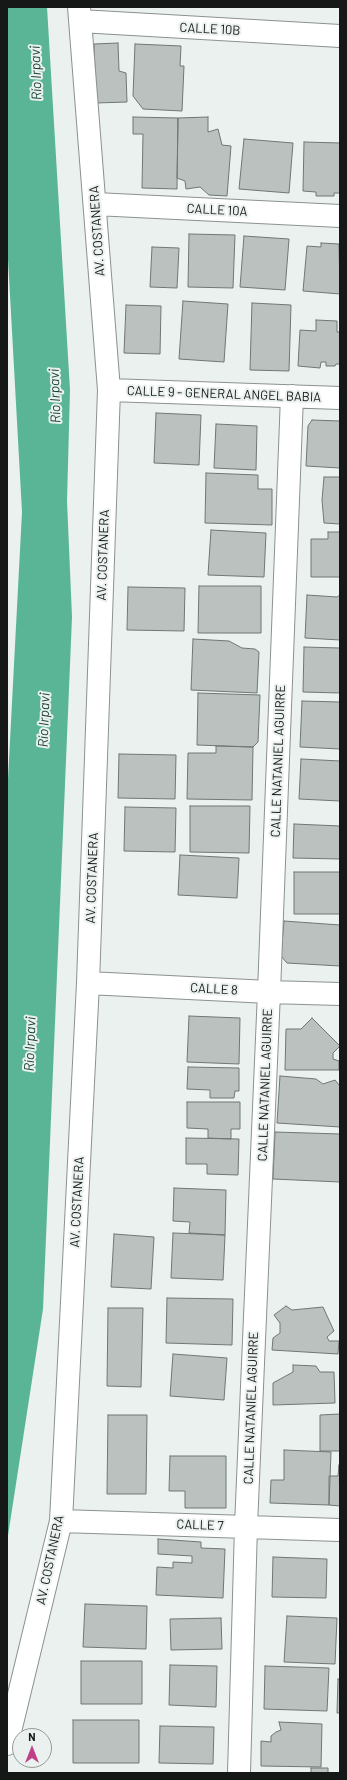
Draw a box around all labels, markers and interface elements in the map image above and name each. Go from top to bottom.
street label: CALLE 10B [179,20,241,38]
water label: Río Irpavi [27,45,45,101]
street label: AV. COSTANERA [86,185,108,277]
street label: CALLE 10A [186,201,248,219]
water label: Río Irpavi [46,368,64,424]
street label: CALLE 9 - GENERAL ANGEL BABIA [127,383,321,405]
street label: AV. COSTANERA [94,509,112,601]
street label: CALLE NATANIEL AGUIRRE [268,684,288,838]
water label: Río Irpavi [35,692,53,748]
street label: AV. COSTANERA [83,832,101,924]
street label: CALLE 8 [190,980,238,998]
street label: CALLE NATANIEL AGUIRRE [255,1008,275,1162]
water label: Río Irpavi [21,1016,39,1072]
street label: AV. COSTANERA [67,1156,87,1248]
street label: CALLE NATANIEL AGUIRRE [241,1331,261,1485]
street label: AV. COSTANERA [33,1514,67,1606]
street label: CALLE 7 [176,1516,224,1534]
north arrow [12,1728,52,1768]
text: N [28,1730,36,1743]

